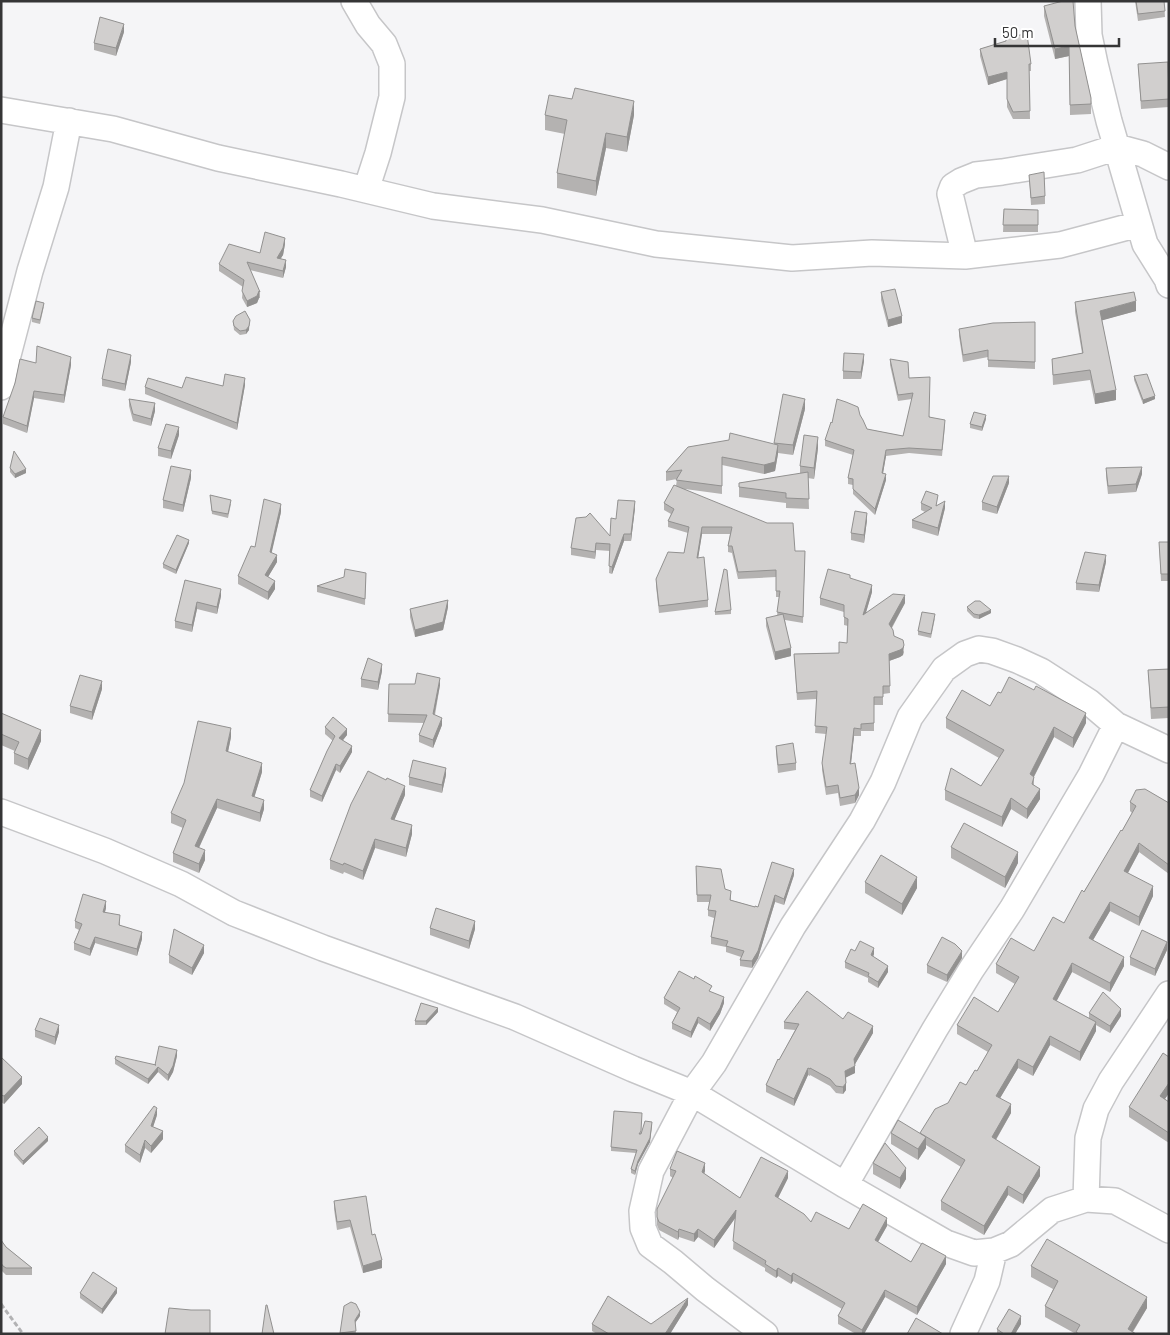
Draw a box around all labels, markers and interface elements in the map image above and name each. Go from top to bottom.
scale bar [995,15,1119,47]
text: 50 m [1002,23,1034,41]

